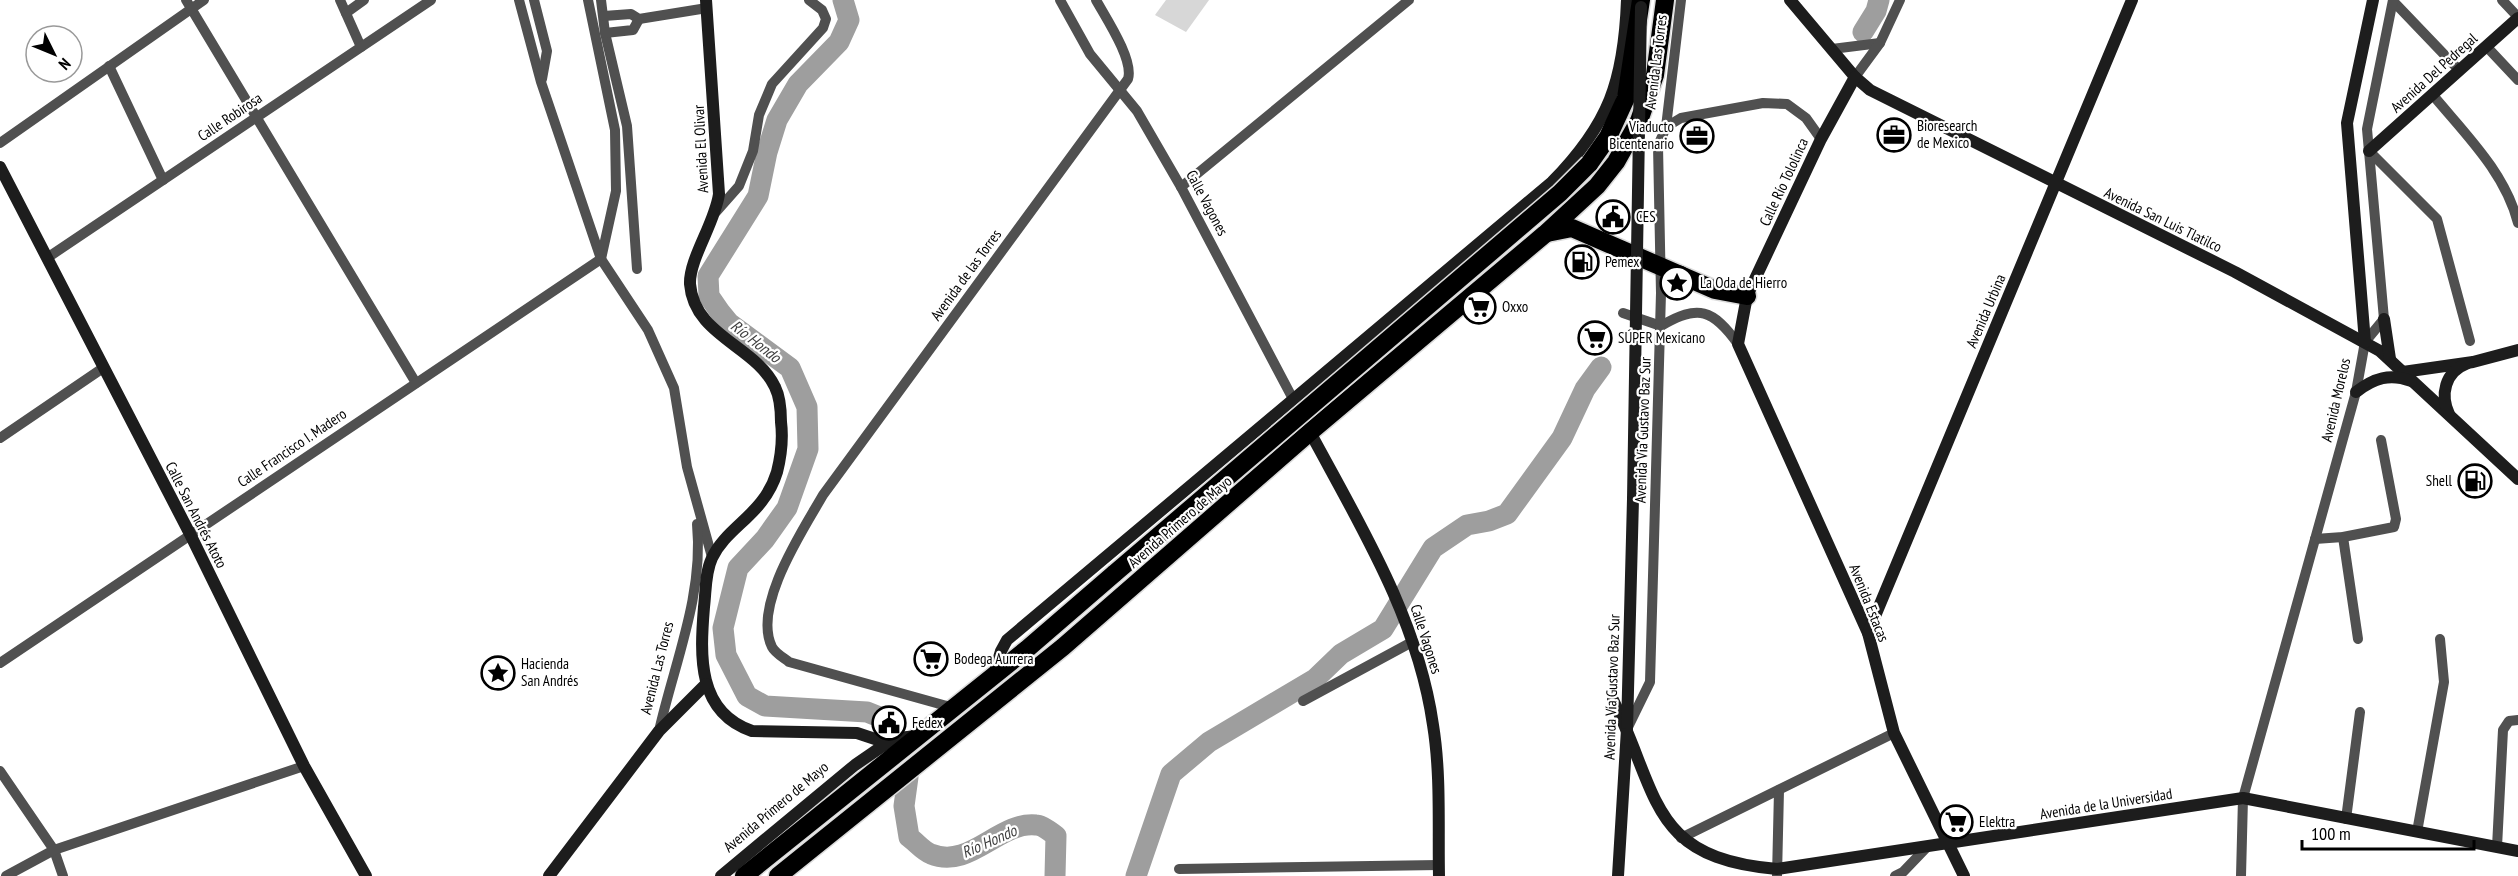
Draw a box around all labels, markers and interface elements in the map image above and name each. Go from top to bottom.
street label: Avenida Las Torres [1640,14,1671,110]
north arrow [24,24,84,84]
street label: Avenida Del Pedregal [2386,28,2481,117]
text: N [55,54,75,74]
street label: Calle Robirosa [194,88,266,145]
street label: Avenida El Olivar [689,104,712,194]
place label: Bioresearch de Mexico [1917,116,1977,152]
place label: Viaducto Bicentenario [1609,117,1674,153]
office icon: Bioresearch de Mexico [1876,117,1912,153]
office icon: Viaducto Bicentenario [1679,118,1715,154]
street label: Calle Río Tololinca [1755,135,1812,229]
street label: Calle Vagones [1182,167,1233,239]
street label: Avenida San Luis Tlatilco [2101,183,2225,256]
public building icon: CES [1595,199,1631,235]
place label: CES [1636,207,1656,226]
street label: Avenida de las Torres [926,225,1005,324]
fuel station icon: Pemex [1564,244,1600,280]
place label: Pemex [1605,252,1639,271]
place icon: La Oda de Hierro [1659,265,1695,301]
street label: Avenida Urbina [1961,271,2010,351]
place label: La Oda de Hierro [1700,273,1787,292]
supermarket icon: Oxxo [1461,289,1497,325]
place label: Oxxo [1502,297,1528,316]
water label: Río Hondo [727,315,786,367]
supermarket icon: SÚPER Mexicano [1577,320,1613,356]
place label: SÚPER Mexicano [1618,328,1705,347]
street label: Avenida Via Gustavo Baz Sur [1630,356,1655,503]
street label: Avenida Morelos [2317,356,2354,444]
street label: Calle Francisco I. Madero [234,404,350,491]
street label: Calle San Andrés Atoto [161,458,231,571]
fuel station icon: Shell [2457,463,2493,499]
street label: Avenida Primero de Mayo [1124,471,1235,572]
place label: Shell [2426,471,2452,490]
street label: Avenida Estacas [1845,561,1894,644]
street label: Calle Vagones [1406,602,1447,676]
street label: Avenida Vía Gustavo Baz Sur [1599,613,1624,760]
street label: Avenida Las Torres [636,619,677,716]
supermarket icon: Bodega Aurrera [913,641,949,677]
place label: Bodega Aurrera [954,649,1034,668]
place label: Hacienda San Andrés [521,654,578,690]
place icon: Hacienda San Andrés [480,655,516,691]
public building icon: Fedex [871,705,907,741]
place label: Fedex [912,713,943,732]
street label: Avenida Primero de Mayo [719,757,832,856]
street label: Avenida de la Universidad [2038,784,2173,823]
supermarket icon: Elektra [1938,804,1974,840]
place label: Elektra [1979,812,2015,831]
scale bar [2302,813,2474,851]
water label: Río Hondo [959,820,1020,862]
text: 100 m [2311,822,2351,845]

